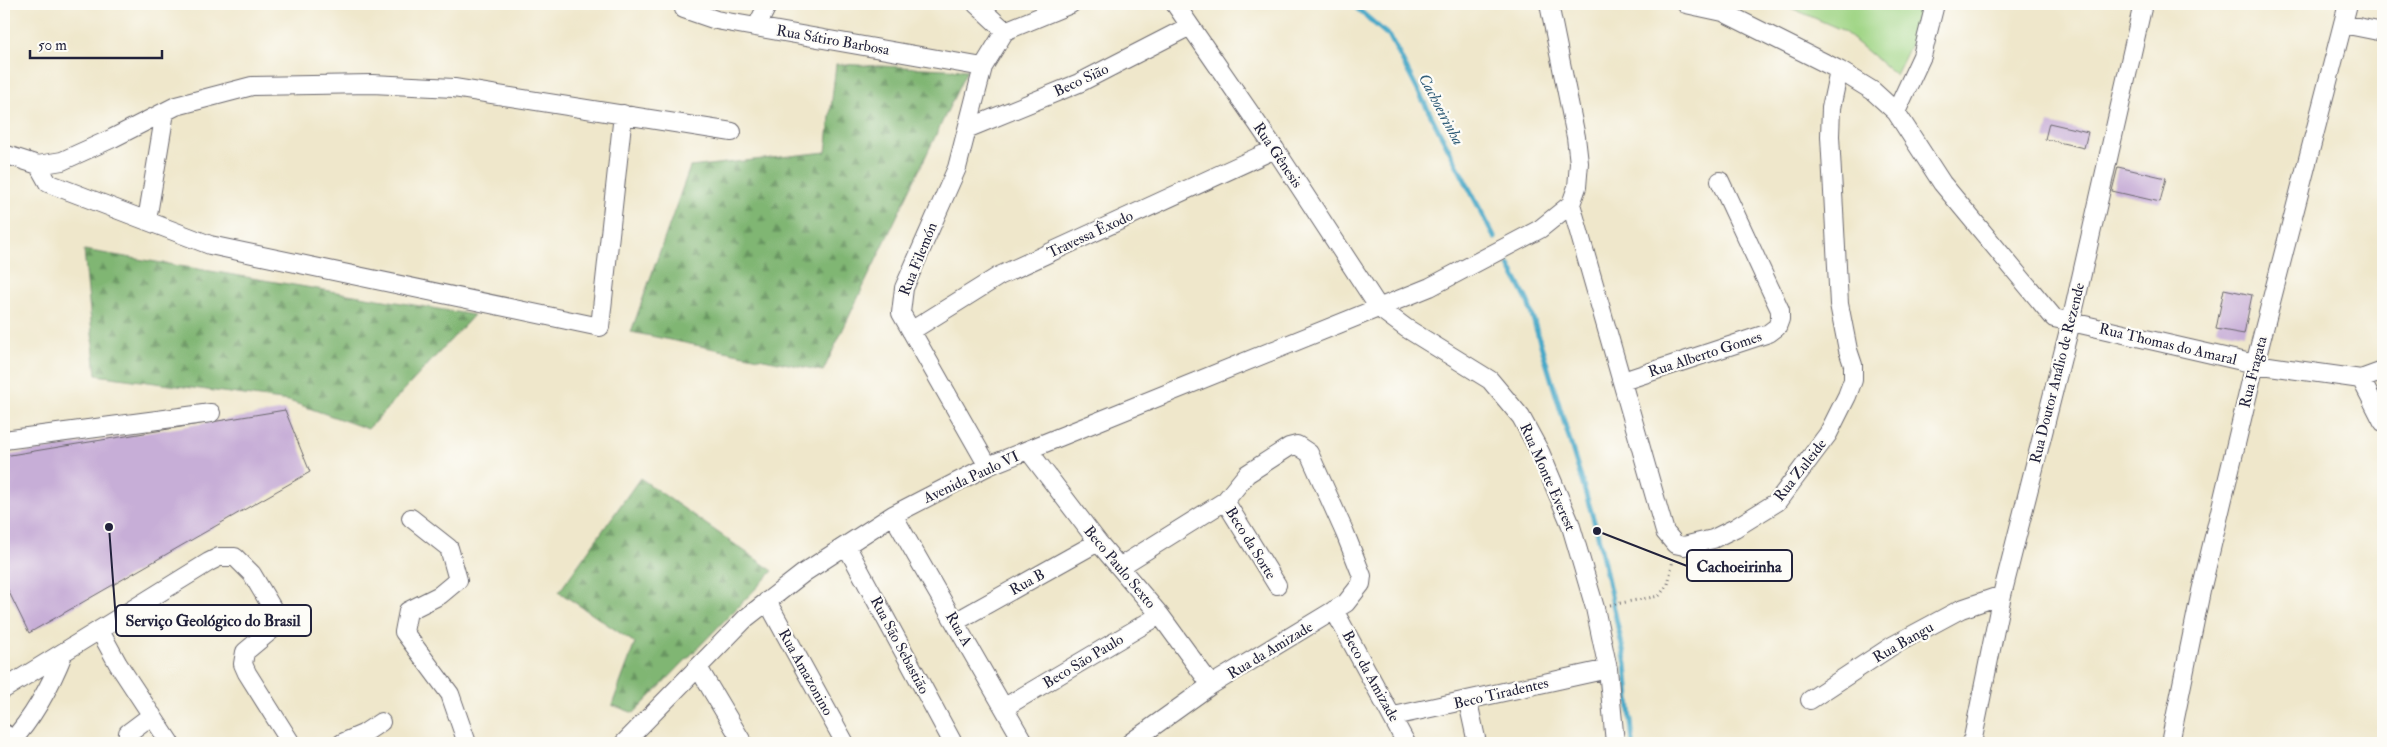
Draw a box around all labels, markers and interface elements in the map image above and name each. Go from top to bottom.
street label: Rua Sátiro Barbosa [775,21,892,60]
scale bar [30,28,162,60]
text: 50 m [38,36,67,55]
street label: Beco Sião [1051,60,1112,101]
water label: Cachoeirinha [1414,70,1468,149]
street label: Rua Gênesis [1249,119,1306,192]
street label: Travessa Êxodo [1044,205,1136,263]
street label: Rua Filemón [895,219,942,299]
street label: Rua Doutor Análio de Rezende [2026,281,2089,466]
street label: Rua Thomas do Amaral [2097,319,2239,370]
street label: Rua Alberto Gomes [1646,327,1764,382]
street label: Rua Fragata [2235,334,2272,410]
street label: Rua Monte Everest [1515,420,1580,534]
street label: Rua Zuleide [1770,435,1831,505]
street label: Avenida Paulo VI [920,447,1022,508]
street label: Beco da Sorte [1221,504,1280,583]
street label: Beco Paulo Sexto [1079,522,1160,613]
callout: Cachoeirinha [1687,550,1792,581]
text: Cachoeirinha [1696,557,1782,577]
street label: Rua B [1006,565,1048,600]
street label: Rua São Sebastião [866,593,933,697]
callout: Serviço Geológico do Brasil [116,605,311,636]
street label: Rua A [941,608,976,651]
text: Serviço Geológico do Brasil [126,611,301,632]
street label: Rua da Amizade [1224,617,1317,683]
street label: Rua Bangu [1870,617,1937,667]
street label: Rua Amazonino [774,626,837,719]
street label: Beco da Amizade [1338,627,1403,725]
street label: Beco São Paulo [1039,630,1127,693]
street label: Beco Tiradentes [1452,673,1550,714]

